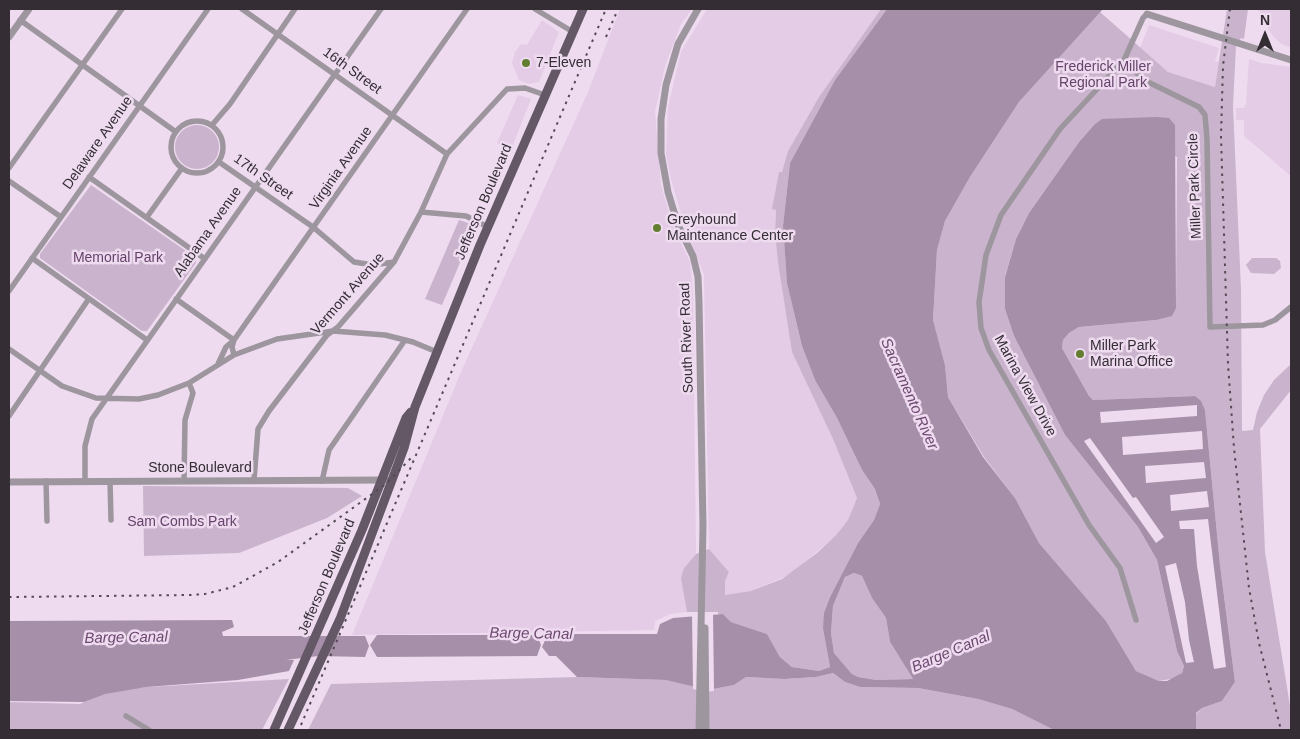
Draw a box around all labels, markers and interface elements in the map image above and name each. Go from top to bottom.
north arrow [1240,10,1290,60]
text: N [1260,12,1270,28]
street label: 16th Street [319,44,385,98]
place label: 7-Eleven [536,55,591,71]
marker: 7-Eleven [520,57,532,69]
park label: Frederick Miller Regional Park [1055,59,1151,92]
street label: Delaware Avenue [59,93,137,193]
street label: Virginia Avenue [306,123,376,213]
street label: Miller Park Circle [1185,133,1205,239]
street label: Jefferson Boulevard [452,142,516,262]
street label: 17th Street [230,150,296,204]
street label: Alabama Avenue [171,184,245,280]
place label: Greyhound Maintenance Center [667,212,793,244]
marker: Greyhound Maintenance Center [651,222,663,234]
park label: Memorial Park [73,250,163,266]
street label: Vermont Avenue [308,250,388,338]
street label: South River Road [677,282,697,394]
street label: Marina View Drive [990,332,1060,440]
water label: Sacramento River [876,336,942,452]
place label: Miller Park Marina Office [1090,338,1173,371]
marker: Miller Park Marina Office [1074,348,1086,360]
street label: Stone Boulevard [148,460,252,476]
park label: Sam Combs Park [127,514,237,530]
street label: Jefferson Boulevard [295,517,359,637]
water label: Barge Canal [489,624,573,644]
water label: Barge Canal [909,627,993,677]
water label: Barge Canal [84,628,168,648]

